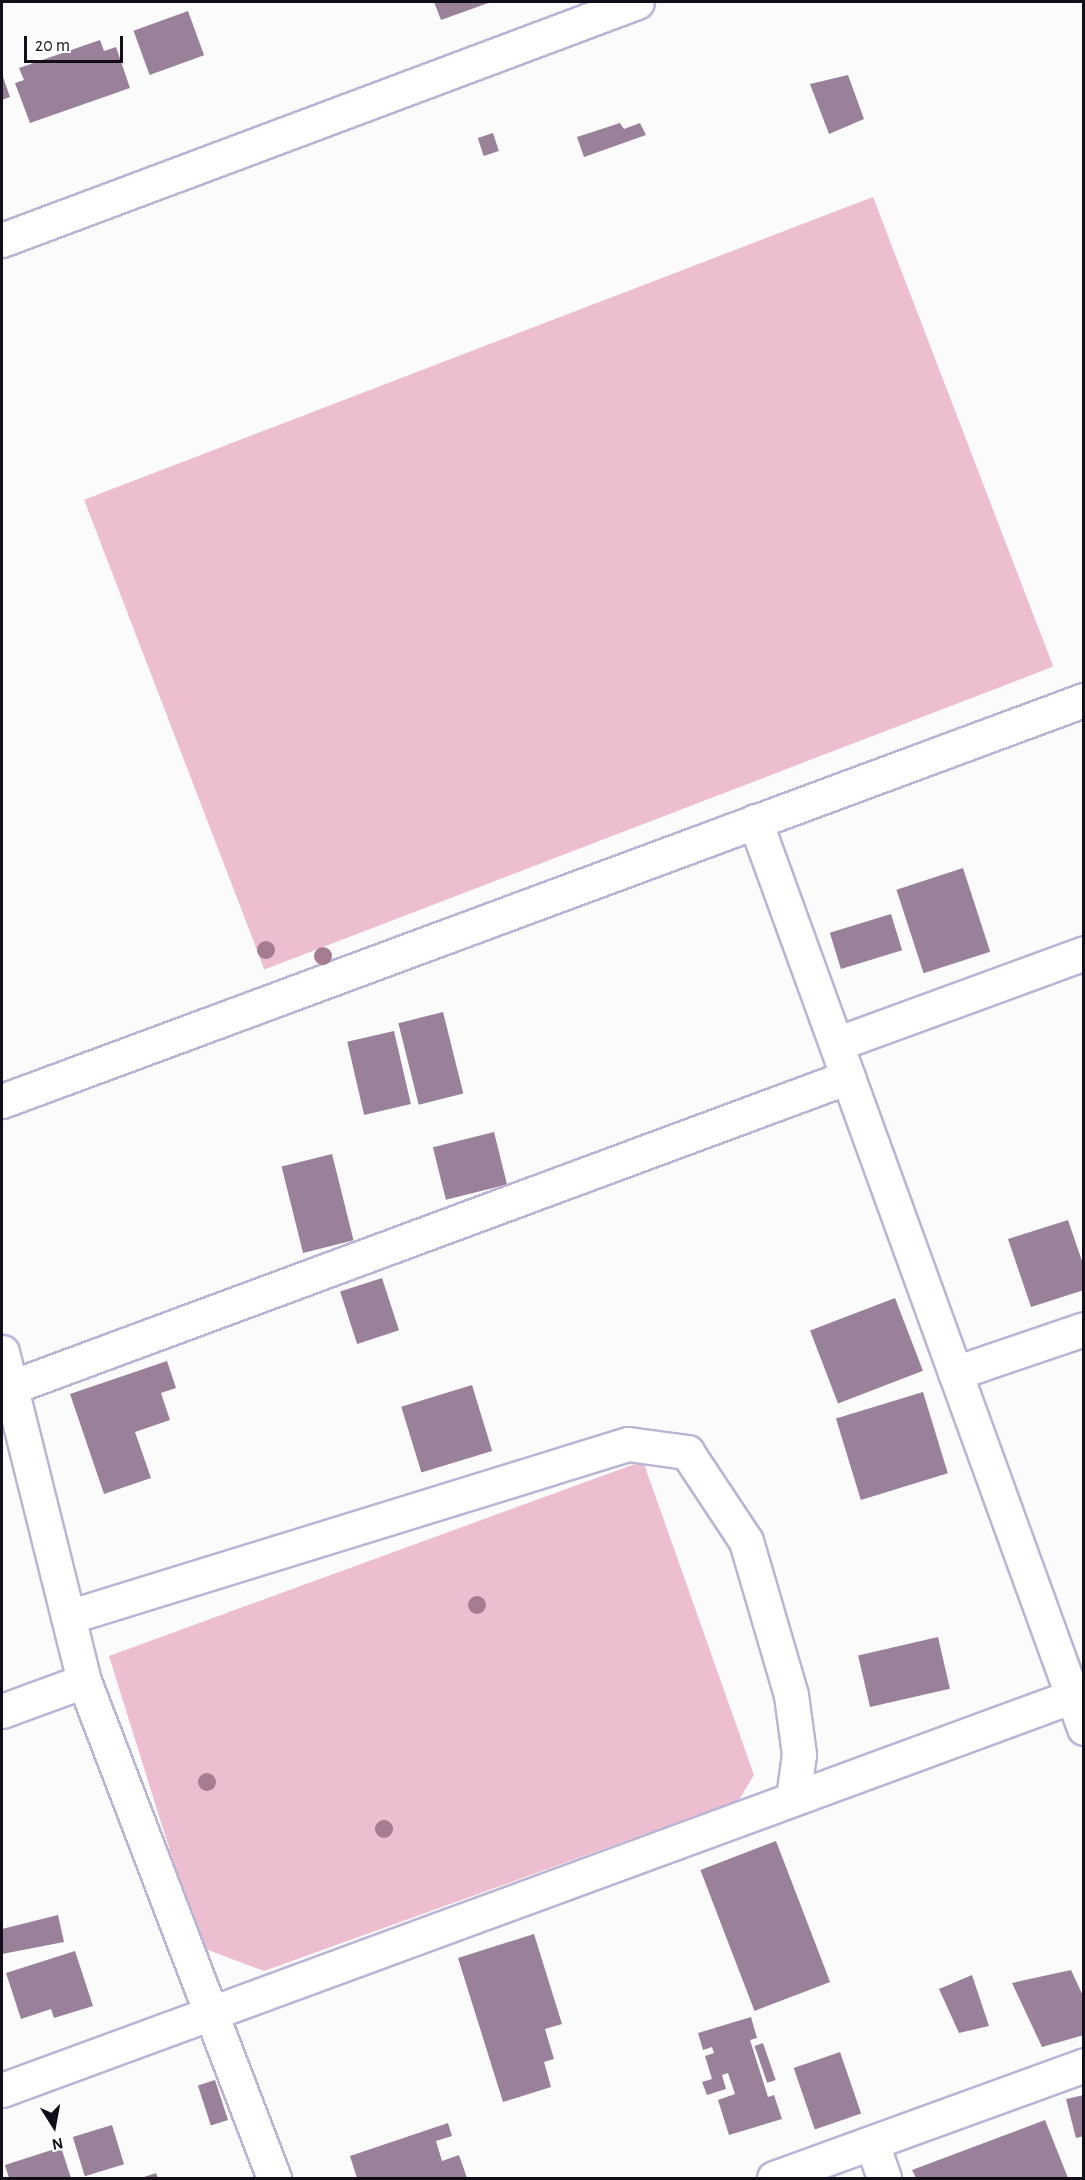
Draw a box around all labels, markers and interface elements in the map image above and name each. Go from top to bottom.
scale bar [27,24,126,62]
text: 20 m [35,37,70,55]
north arrow [24,2096,84,2156]
text: N [50,2135,64,2153]

